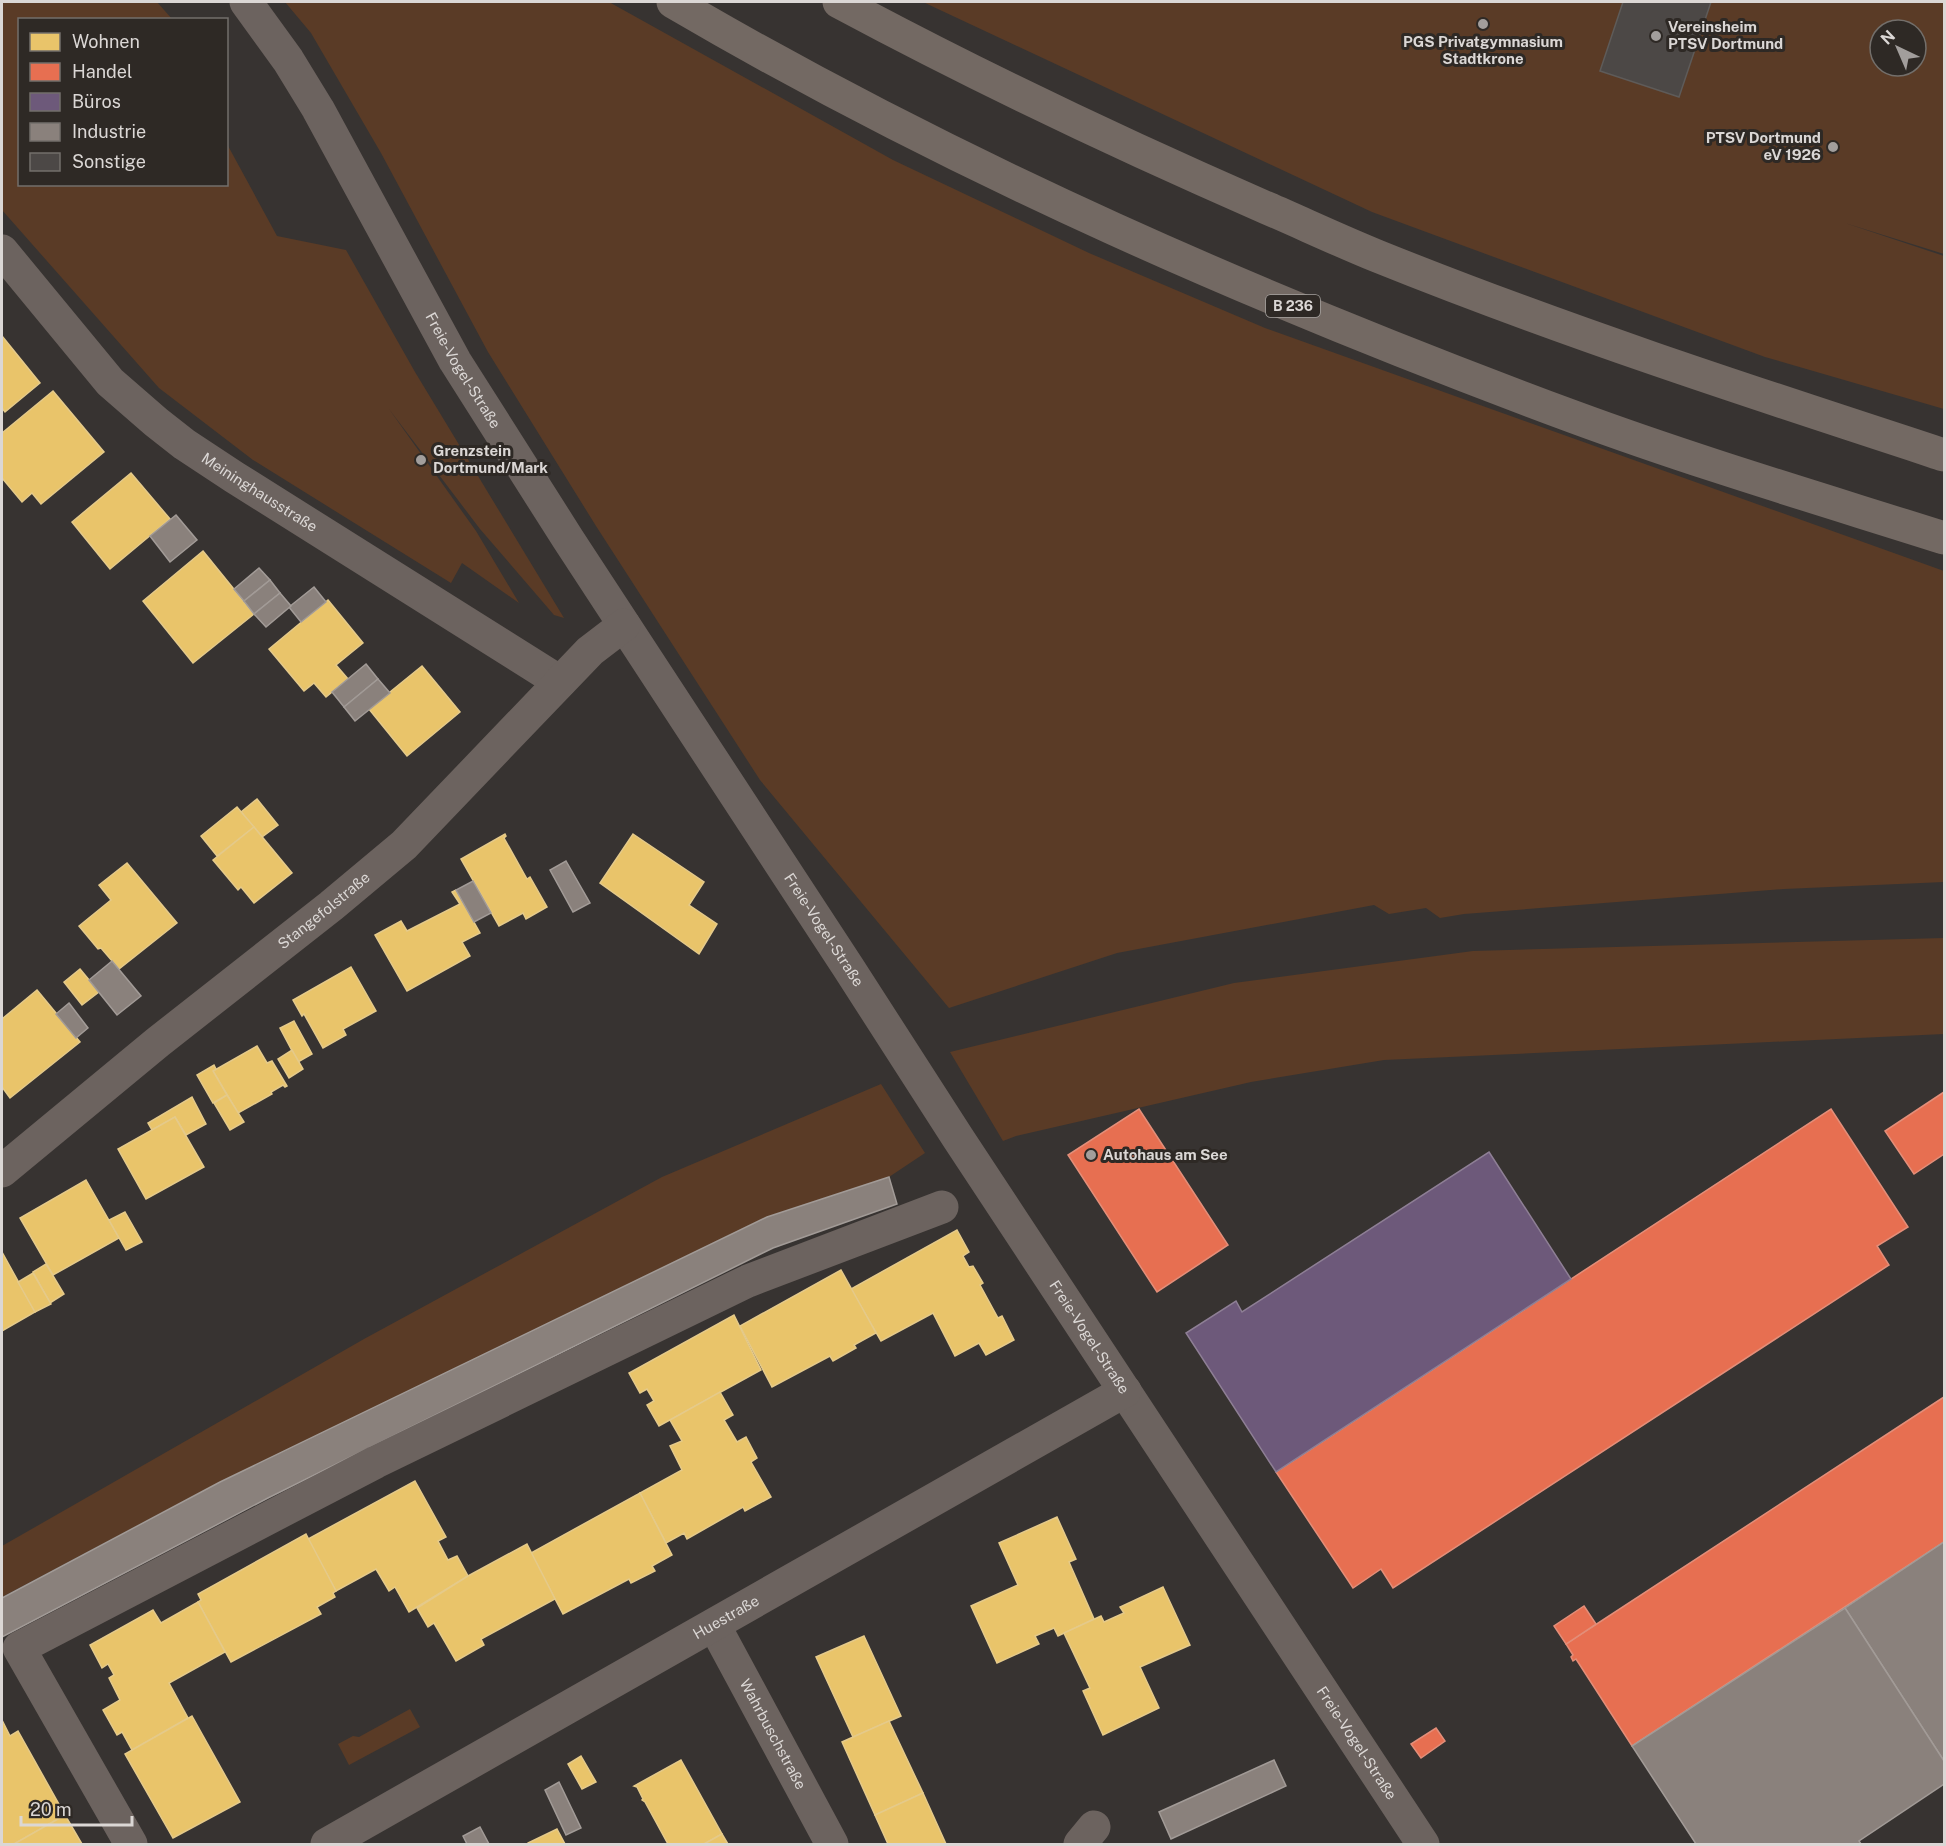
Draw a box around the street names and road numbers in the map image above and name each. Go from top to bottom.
road number: B 236 [1266,295,1320,317]
street label: Freie-Vogel-Straße [422,309,504,431]
street label: Meininghausstraße [199,449,321,535]
street label: Stangefolstraße [274,868,373,952]
street label: Freie-Vogel-Straße [781,870,867,990]
street label: Freie-Vogel-Straße [1046,1277,1133,1397]
street label: Huestraße [690,1592,762,1642]
street label: Wahrbuschstraße [737,1676,810,1792]
street label: Freie-Vogel-Straße [1314,1683,1400,1803]

